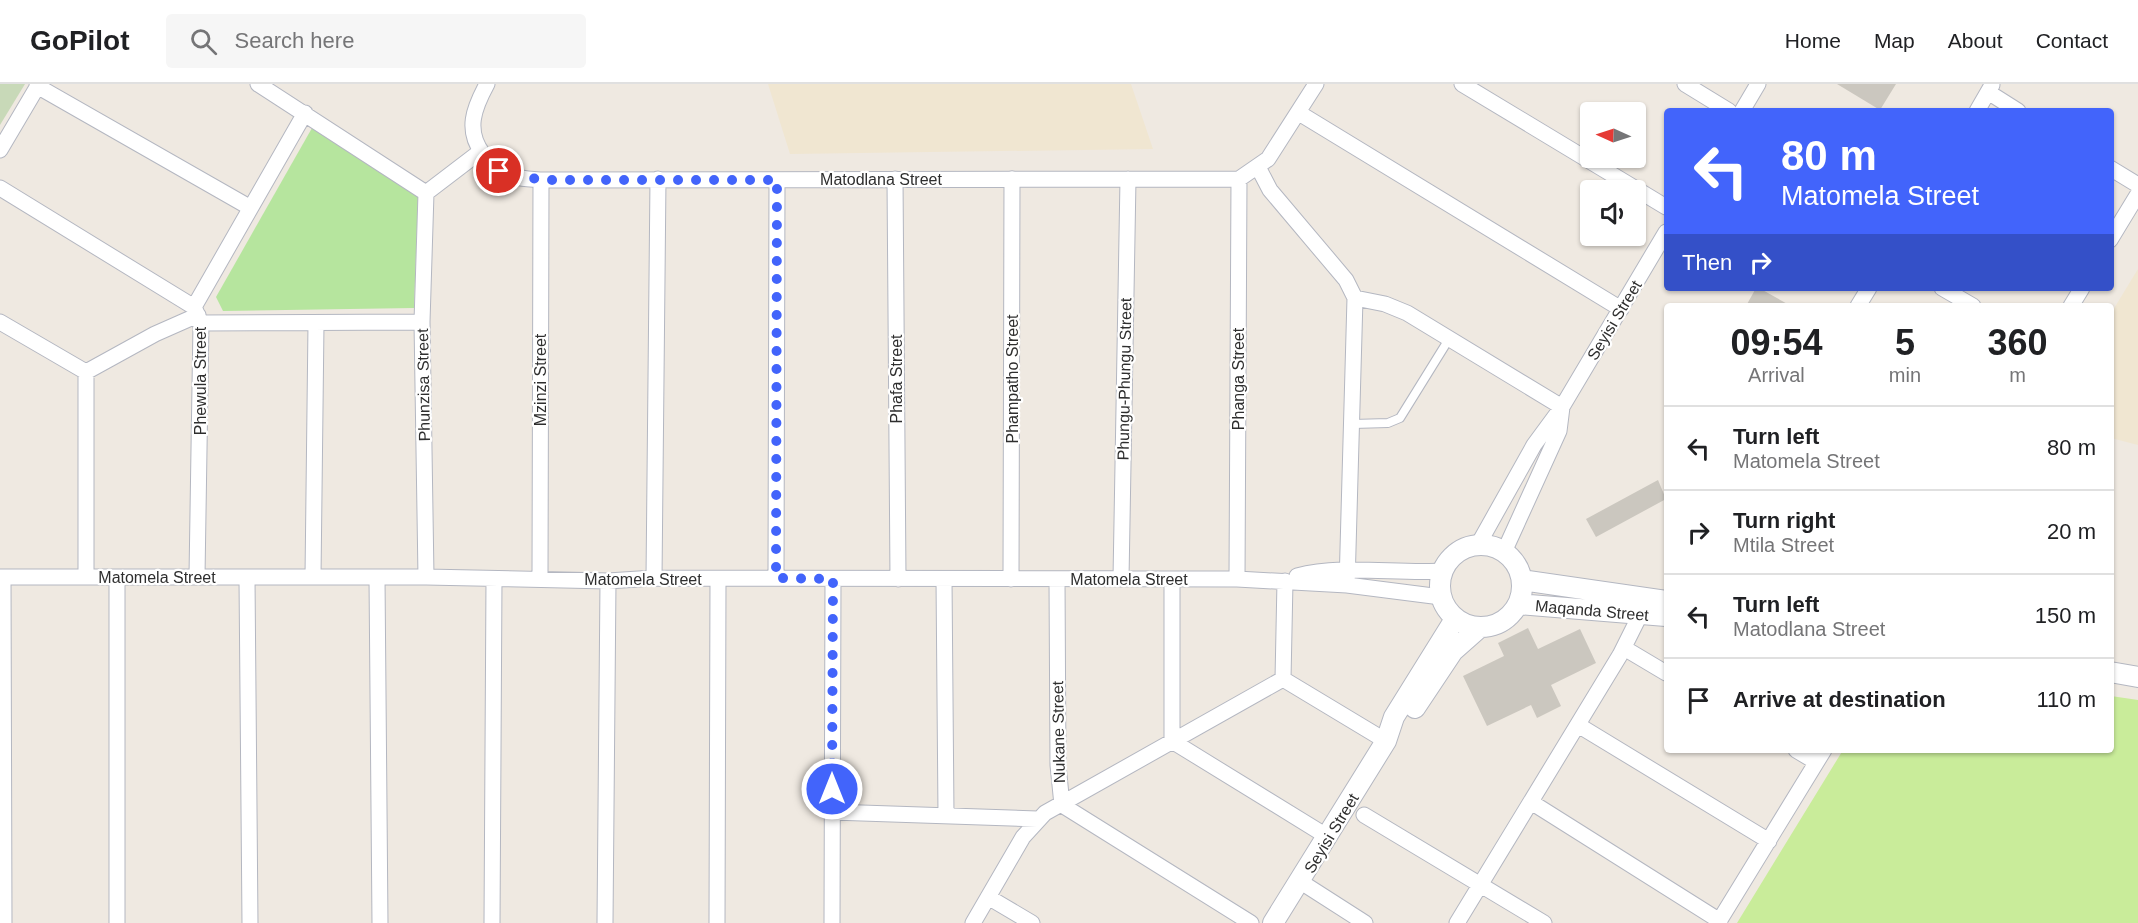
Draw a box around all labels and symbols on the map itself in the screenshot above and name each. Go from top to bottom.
north arrow [1580,102,1646,168]
pin [473,145,524,196]
street label: Matodlana Street [820,171,942,188]
street label: Seyisi Street [1584,277,1645,363]
street label: Phungu-Phungu Street [1115,297,1134,461]
street label: Phampatho Street [1004,314,1021,443]
street label: Phewula Street [192,326,209,435]
street label: Phanga Street [1230,327,1247,430]
street label: Phunzisa Street [414,328,433,442]
street label: Mzinzi Street [532,333,549,426]
street label: Phafa Street [888,334,905,423]
street label: Matomela Street [98,569,216,586]
street label: Matomela Street [584,571,702,588]
street label: Matomela Street [1070,571,1188,588]
street label: Maqanda Street [1535,597,1650,624]
street label: Nukane Street [1049,680,1068,783]
position arrow [800,757,864,821]
street label: Seyisi Street [1301,790,1362,876]

